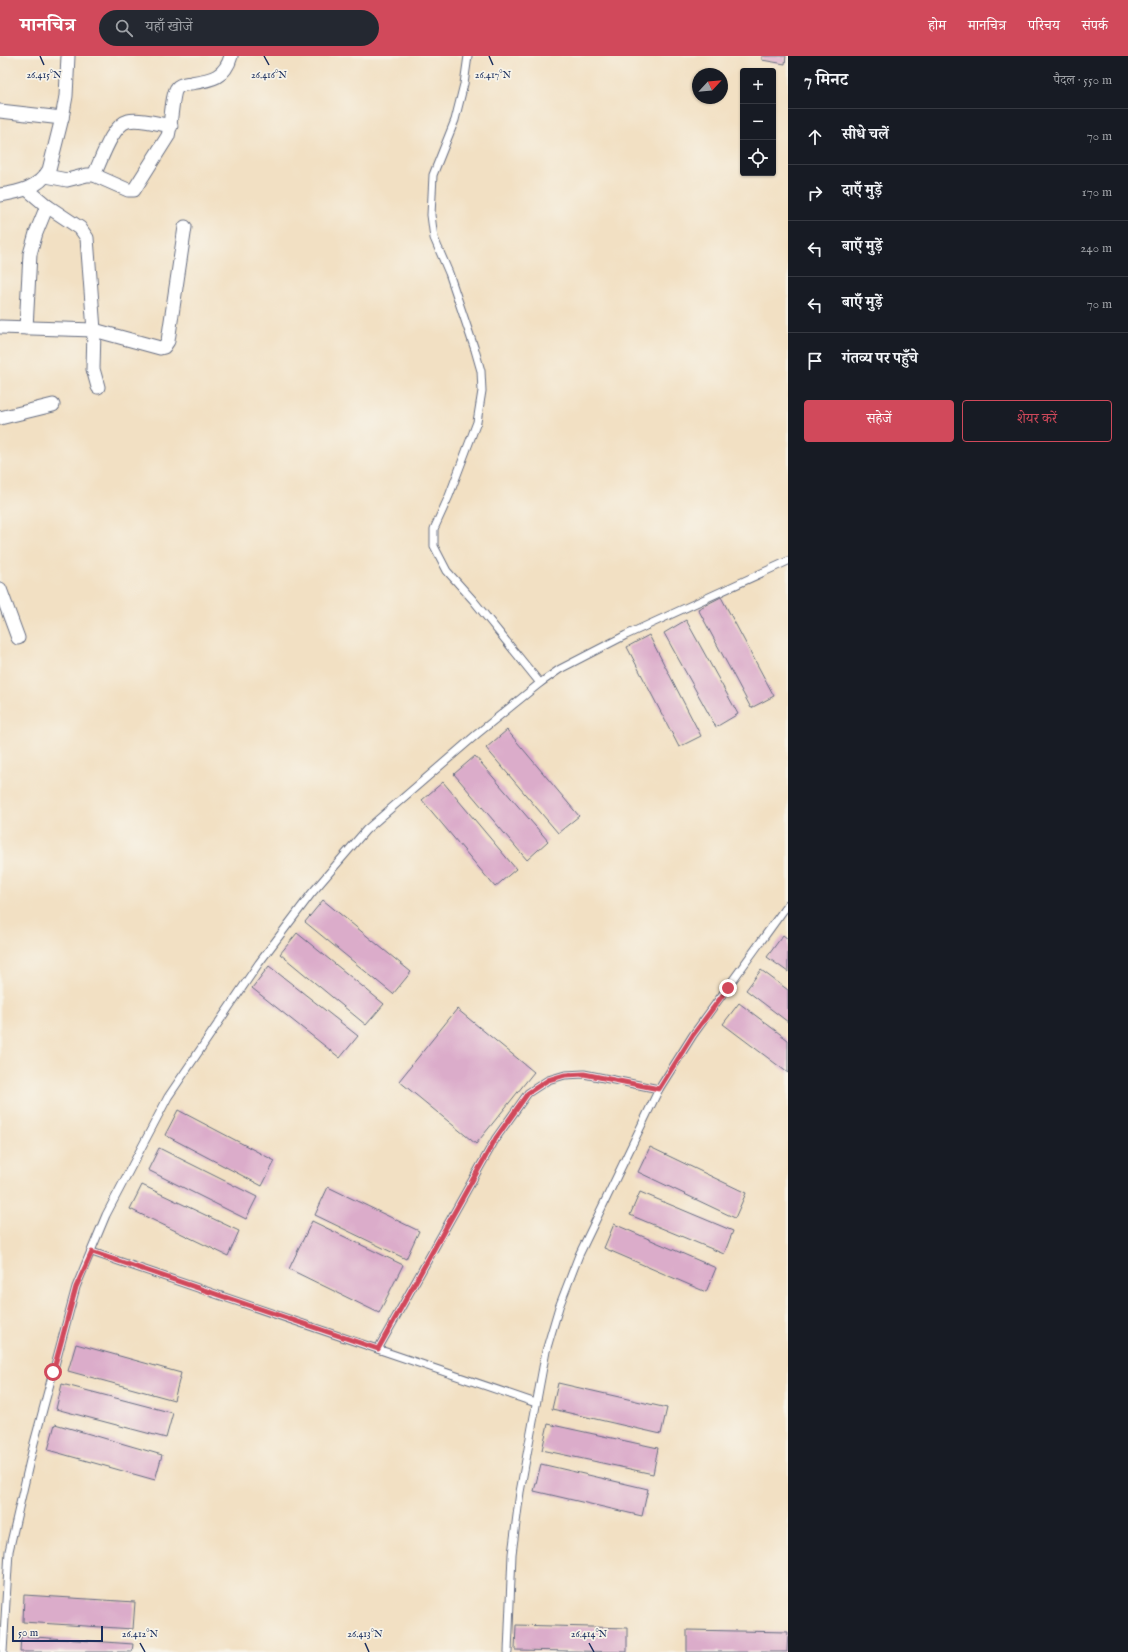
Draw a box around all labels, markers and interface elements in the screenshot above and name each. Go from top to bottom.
search box [99,10,379,46]
text: मानचित्र [20,14,75,38]
icon: search [113,17,135,39]
text: यहाँ खोजें [145,17,193,36]
text: होम [928,17,946,35]
text: मानचित्र [968,17,1006,35]
text: परिचय [1028,17,1060,35]
text: संपर्क [1082,17,1108,35]
north arrow [692,68,728,104]
map controls [740,68,776,176]
button: + [740,68,776,104]
text: 26.415°N [26,69,62,82]
text: 26.416°N [251,69,287,82]
text: 26.417°N [475,69,511,82]
text: 7 मिनट [804,70,848,91]
text: पैदल · 550 m [1054,72,1112,89]
button: − [740,104,776,140]
text: सीधे चलें [842,125,889,144]
icon: ahead [804,126,826,148]
text: 70 m [1087,128,1112,145]
button: locate [740,140,776,176]
text: दाएँ मुड़ें [842,181,882,200]
icon: right [804,182,826,204]
text: 170 m [1082,184,1112,201]
text: बाएँ मुड़ें [842,237,882,256]
icon: left [804,238,826,260]
text: 240 m [1080,240,1112,257]
text: बाएँ मुड़ें [842,293,882,312]
icon: left [804,294,826,316]
text: 70 m [1087,296,1112,313]
text: गंतव्य पर पहुँचे [842,349,918,368]
icon: arrive [804,350,826,372]
button: सहेजें [804,400,954,442]
button: शेयर करें [962,400,1112,442]
route end [719,979,737,997]
route start [44,1363,62,1381]
scale bar [12,1624,103,1643]
text: 50 m [18,1626,38,1640]
text: 26.412°N [122,1628,158,1641]
text: 26.413°N [347,1628,383,1641]
text: 26.414°N [571,1628,608,1641]

